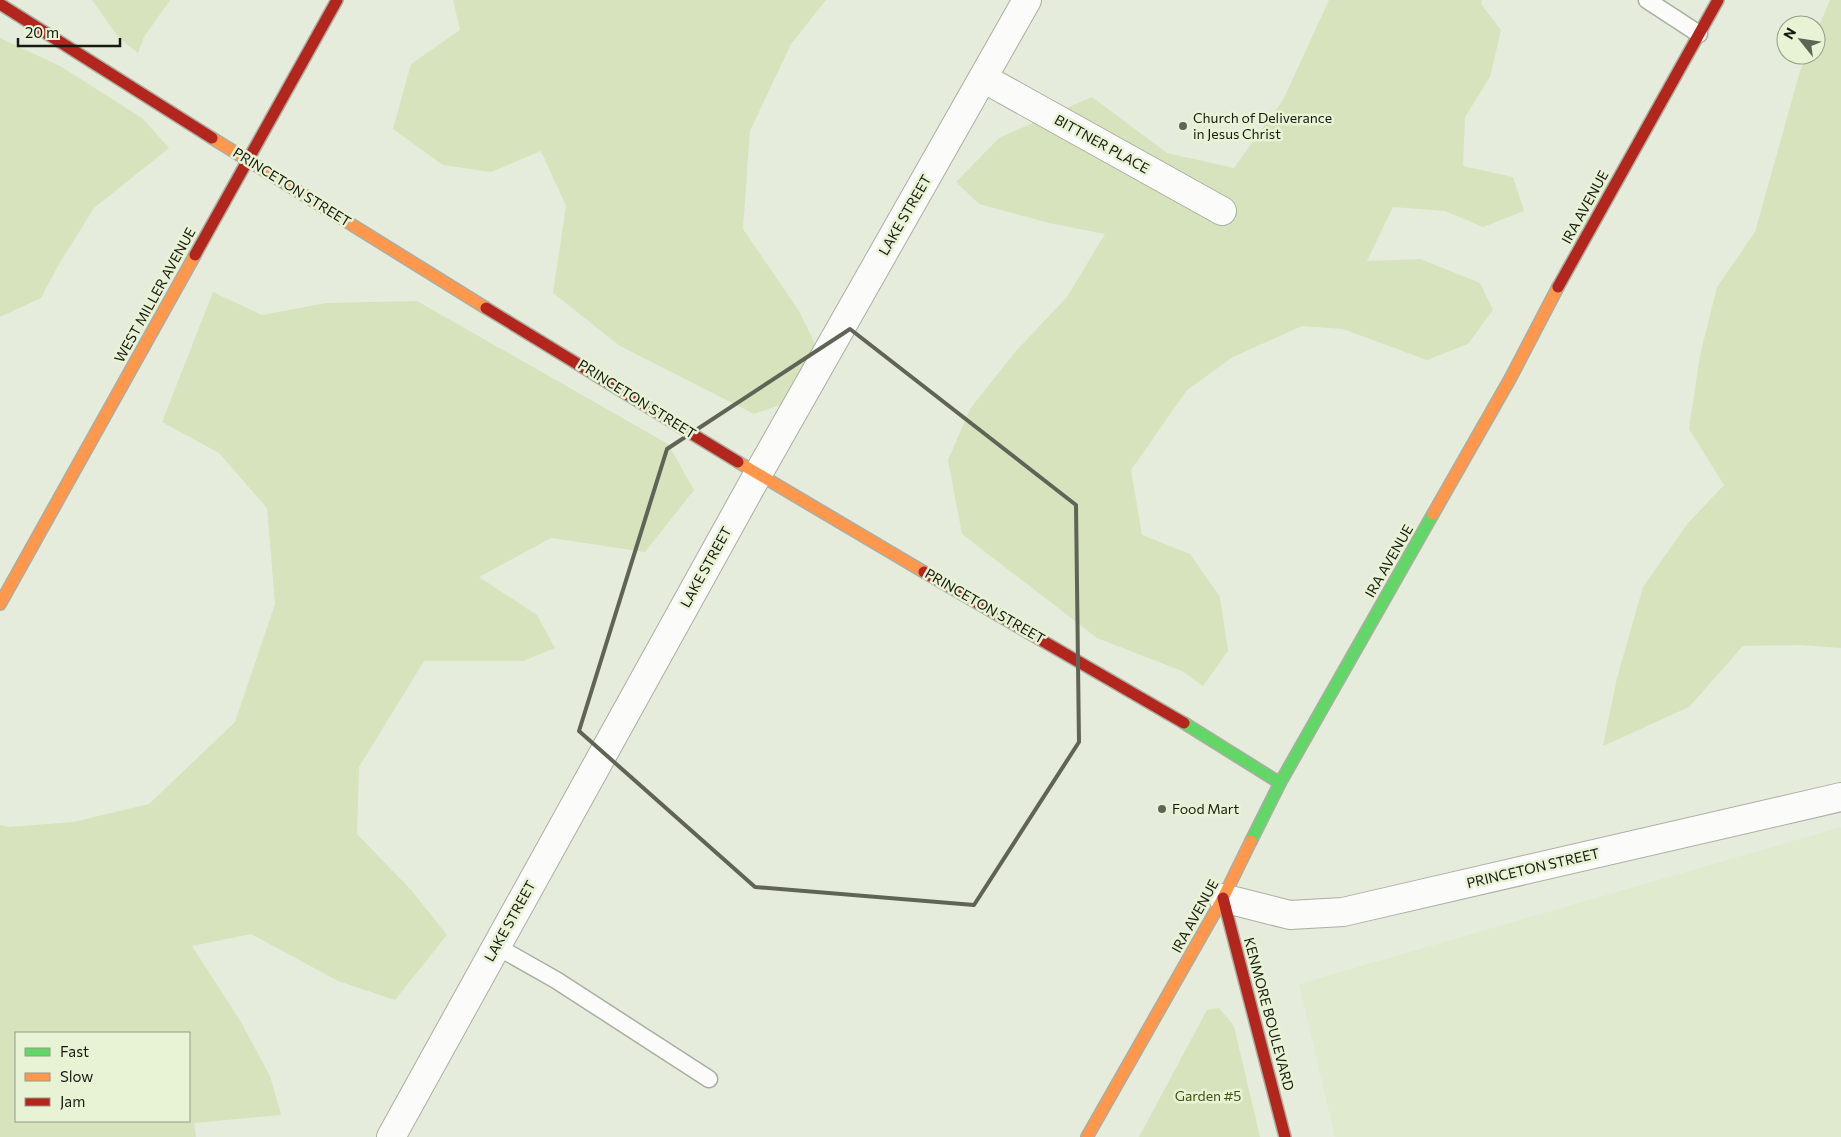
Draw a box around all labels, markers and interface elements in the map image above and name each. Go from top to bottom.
scale bar [18,15,120,47]
north arrow [1776,15,1826,65]
text: 20 m [25,23,59,41]
text: N [1779,24,1799,42]
place label: Church of Deliverance in Jesus Christ [1193,109,1332,142]
street label: BITTNER PLACE [1052,110,1153,177]
marker: Church of Deliverance in Jesus Christ [1177,120,1189,132]
street label: PRINCETON STREET [230,143,354,230]
street label: IRA AVENUE [1557,167,1612,246]
street label: LAKE STREET [875,171,934,258]
street label: WEST MILLER AVENUE [110,224,199,365]
street label: PRINCETON STREET [575,355,699,442]
street label: IRA AVENUE [1361,521,1416,600]
street label: LAKE STREET [676,523,735,610]
street label: PRINCETON STREET [922,564,1048,647]
place label: Food Mart [1172,800,1239,817]
marker: Food Mart [1156,803,1168,815]
street label: PRINCETON STREET [1465,844,1601,891]
street label: IRA AVENUE [1167,876,1222,955]
street label: LAKE STREET [480,877,539,964]
street label: KENMORE BOULEVARD [1241,935,1298,1092]
legend [15,1032,190,1122]
text: Fast [60,1042,89,1060]
text: Slow [60,1067,93,1085]
park label: Garden #5 [1175,1087,1241,1104]
text: Jam [60,1092,85,1110]

